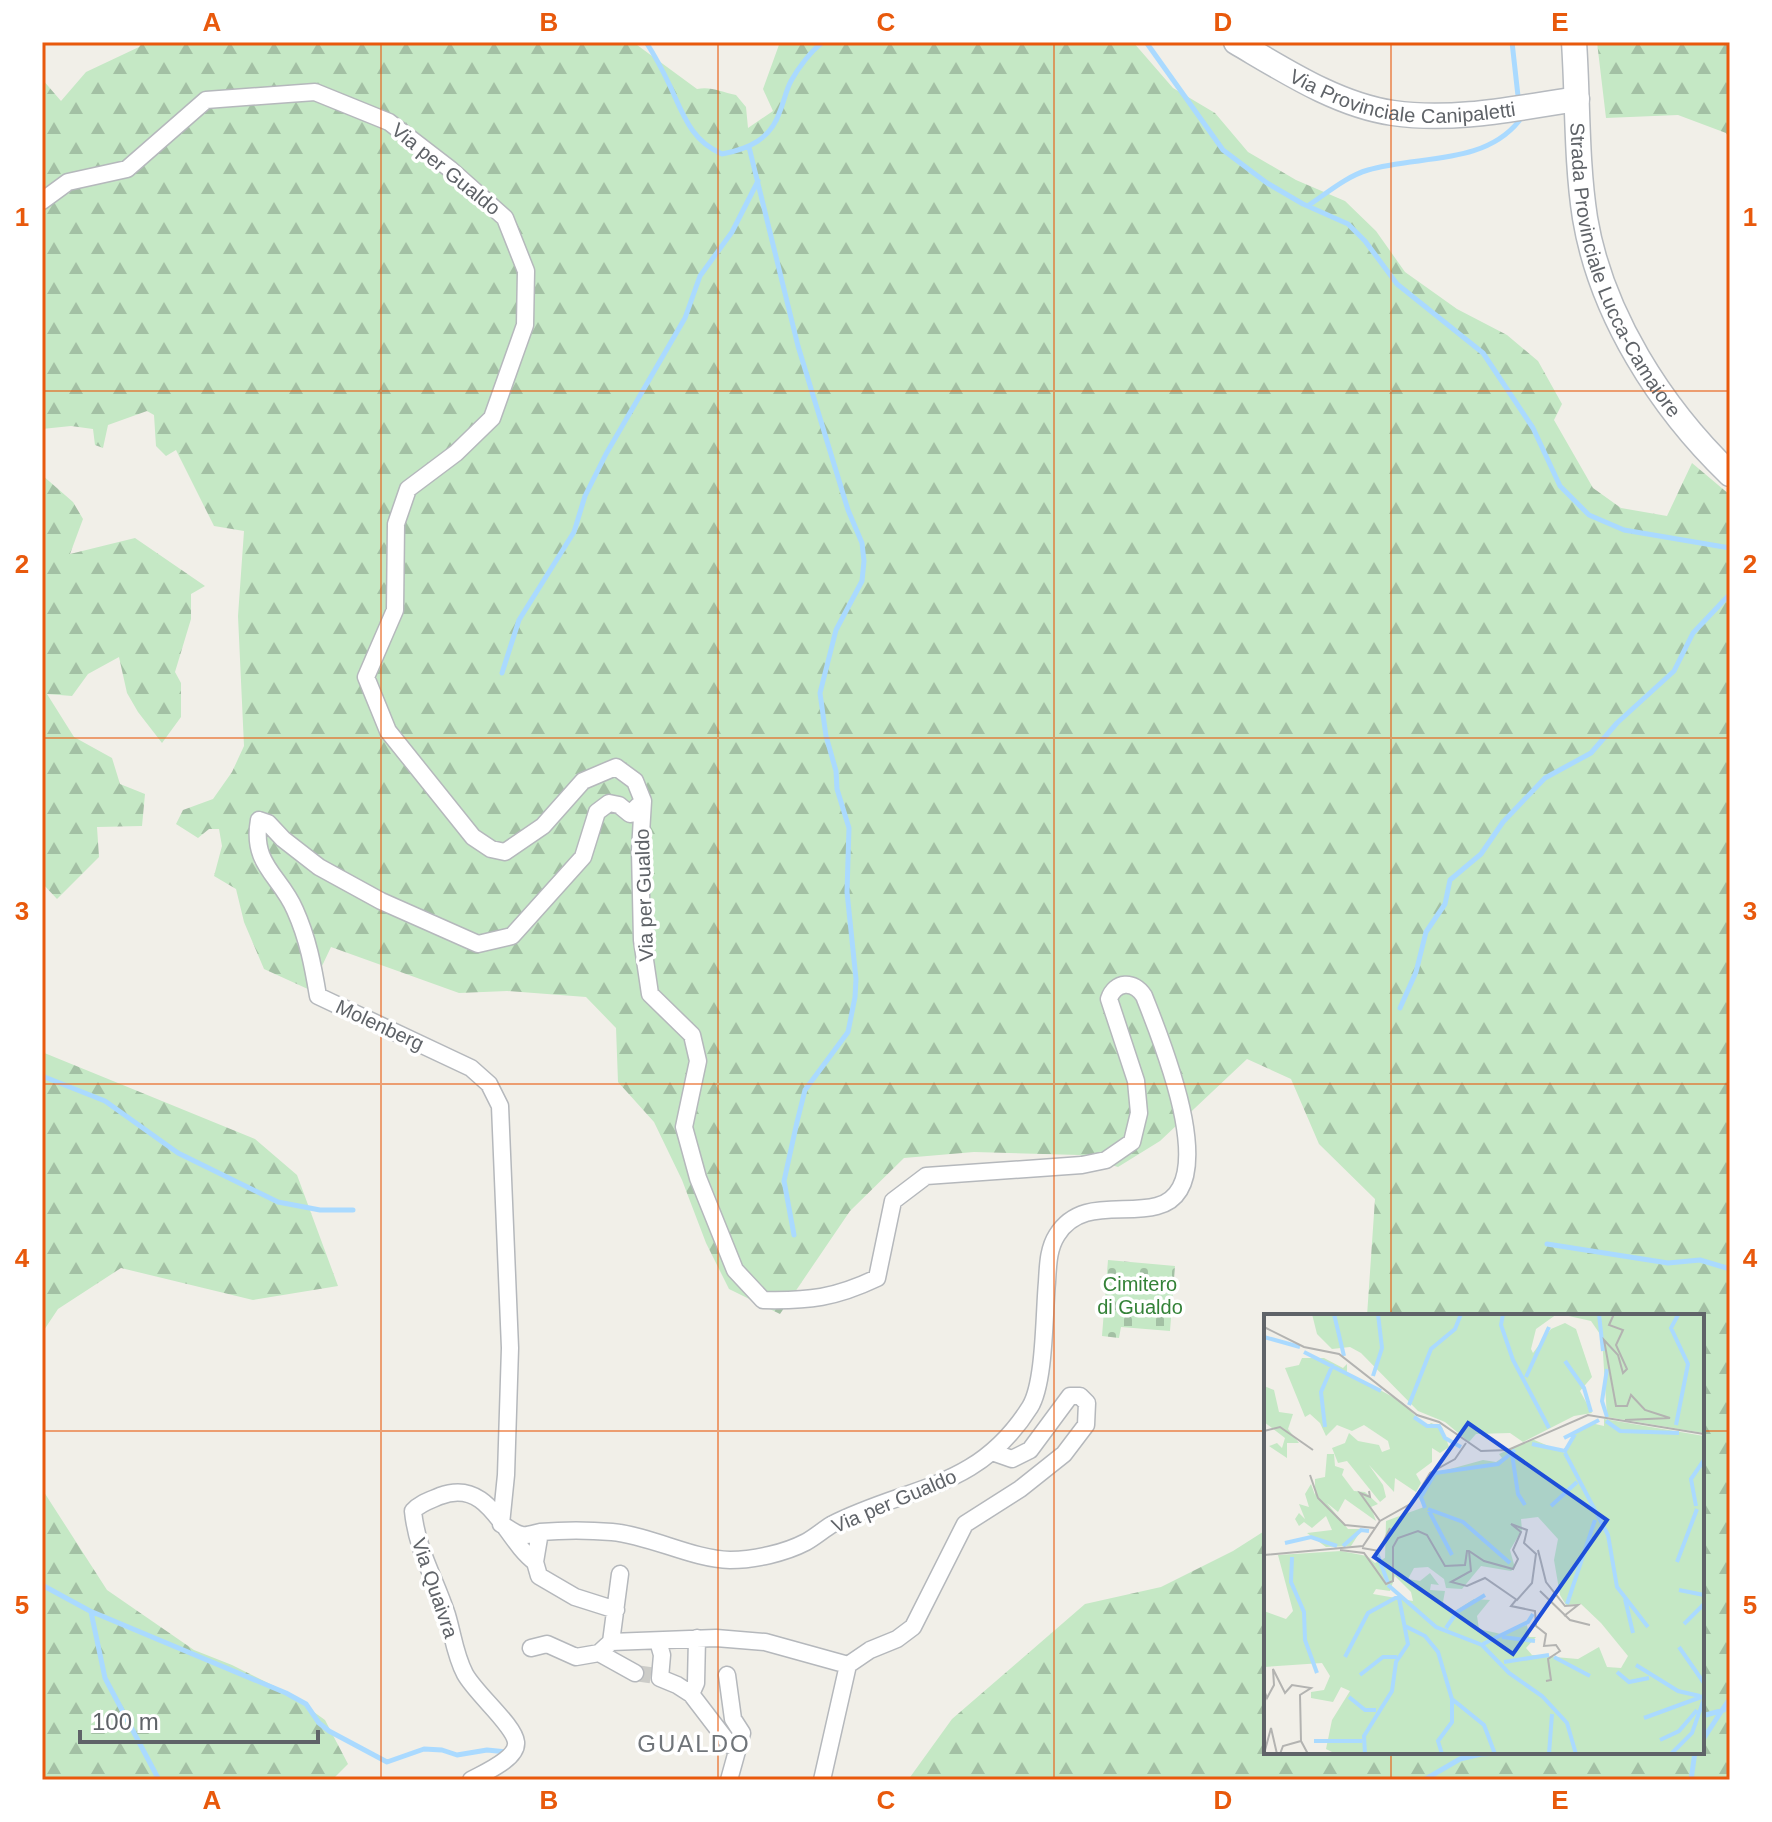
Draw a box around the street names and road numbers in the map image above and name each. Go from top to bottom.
street label: Via Provinciale Canipaletti [1286,65,1517,127]
street label: Via per Gualdo [387,119,505,219]
street label: Strada Provinciale Lucca-Camaiore [1566,122,1685,421]
street label: Via per Gualdo [631,828,657,962]
street label: Molenberg [333,995,427,1055]
street label: Via per Gualdo [828,1465,960,1537]
street label: Via Quaivra [408,1535,463,1642]

